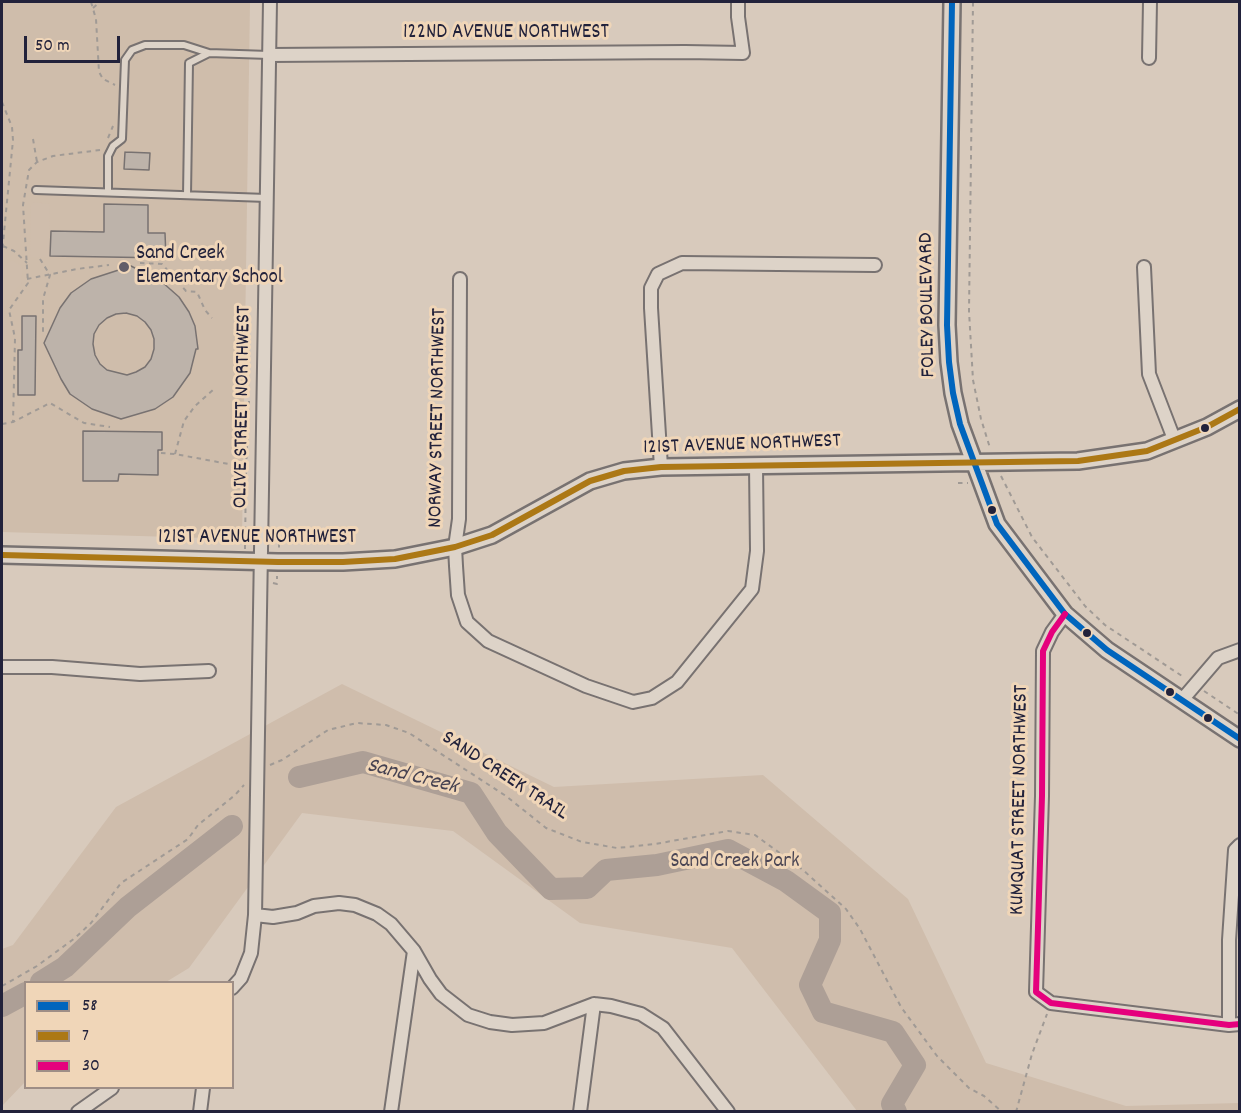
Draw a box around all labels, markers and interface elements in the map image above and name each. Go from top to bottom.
street label: 122ND AVENUE NORTHWEST [403,21,609,47]
scale bar [27,24,123,62]
text: 50 m [35,34,70,59]
street label: FOLEY BOULEVARD [915,232,943,378]
place label: Sand Creek Elementary School [136,242,283,292]
marker: Sand Creek Elementary School [117,260,131,274]
street label: OLIVE STREET NORTHWEST [230,305,258,509]
street label: NORWAY STREET NORTHWEST [424,308,454,528]
unlabelled marker [1199,422,1211,434]
street label: 121ST AVENUE NORTHWEST [643,430,841,462]
unlabelled marker [986,504,998,516]
street label: 121ST AVENUE NORTHWEST [158,526,356,552]
unlabelled marker [1081,627,1093,639]
street label: KUMQUAT STREET NORTHWEST [1006,685,1036,915]
unlabelled marker [1164,686,1176,698]
unlabelled marker [1202,712,1214,724]
street label: SAND CREEK TRAIL [436,727,572,827]
water label: Sand Creek [364,754,460,802]
park label: Sand Creek Park [670,850,800,876]
legend [24,981,234,1089]
text: 58 [82,994,98,1019]
text: 7 [82,1024,89,1049]
text: 30 [82,1054,100,1079]

